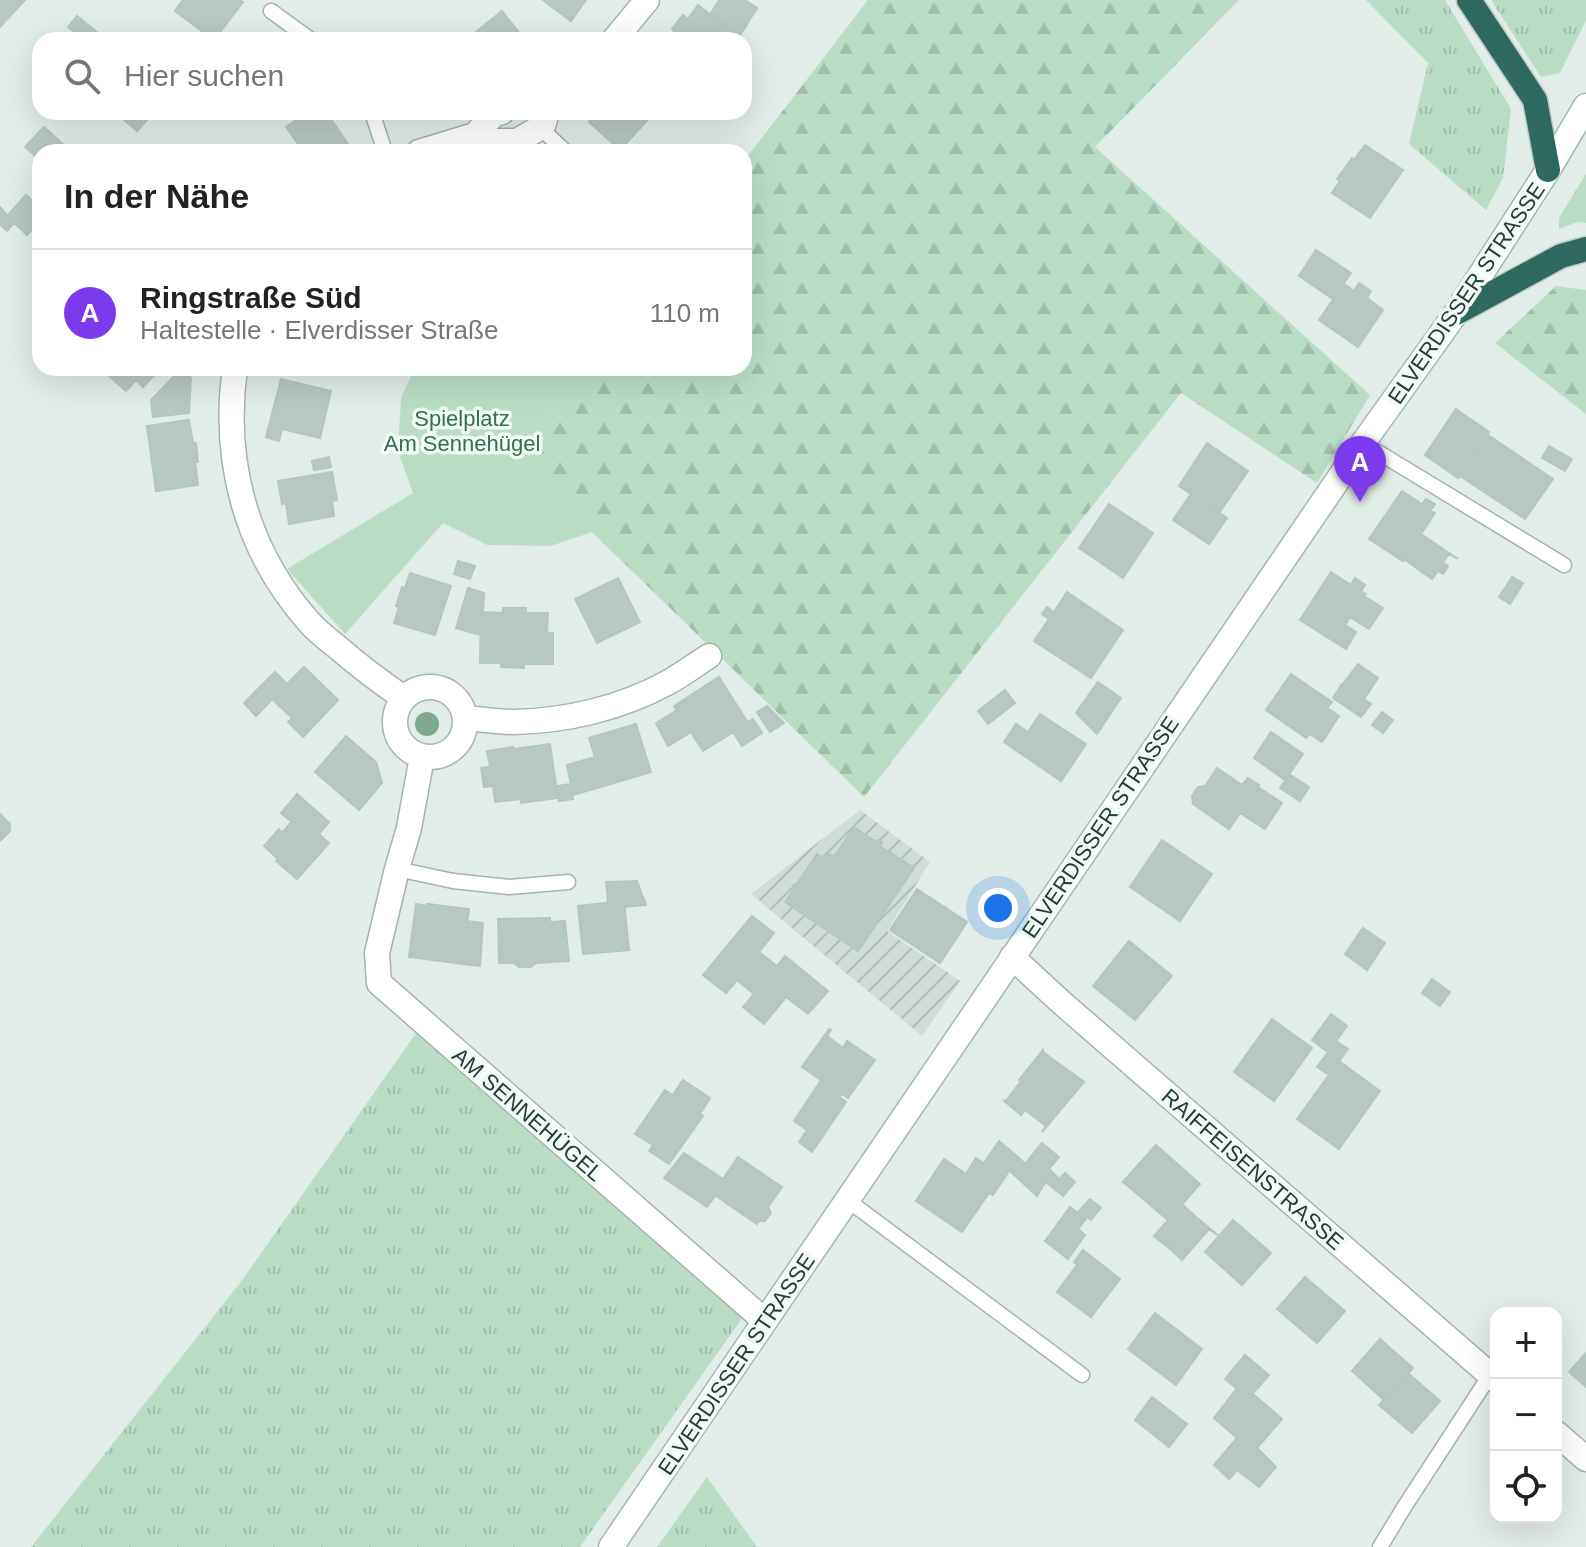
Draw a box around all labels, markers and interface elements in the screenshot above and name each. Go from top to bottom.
search box [32,32,752,120]
icon: search [60,54,104,98]
text: Hier suchen [124,59,284,92]
text: In der Nähe [64,177,249,215]
street label: ELVERDISSER STRASSE [1383,178,1550,409]
text: Ringstraße Süd [140,281,362,314]
text: A [81,298,99,328]
text: 110 m [650,298,720,328]
text: Haltestelle · Elverdisser Straße [140,315,498,345]
park label: Spielplatz Am Sennehügel [384,406,540,456]
pin: A [1334,436,1386,502]
street label: ELVERDISSER STRASSE [1017,712,1184,943]
your location [978,888,1018,928]
street label: AM SENNEHÜGEL [448,1042,608,1186]
street label: RAIFFEISENSTRASSE [1157,1084,1349,1255]
street label: ELVERDISSER STRASSE [653,1249,820,1480]
map controls [1490,1307,1562,1523]
button: + [1490,1307,1562,1379]
button: − [1490,1379,1562,1451]
button: locate [1490,1451,1562,1523]

